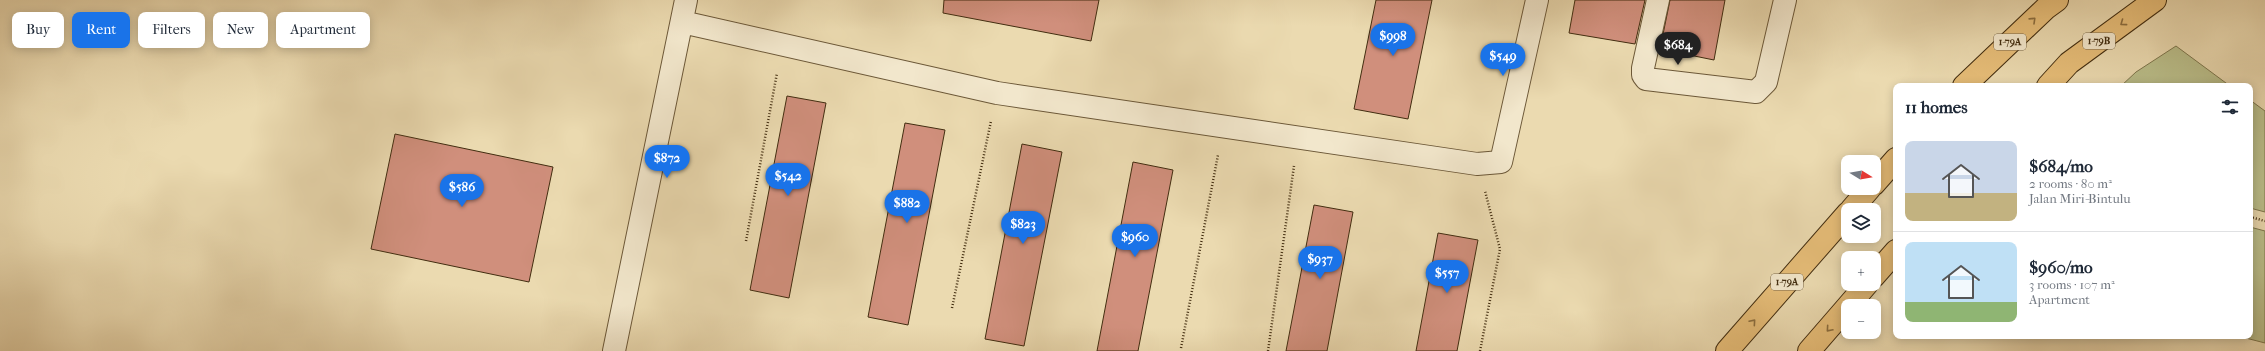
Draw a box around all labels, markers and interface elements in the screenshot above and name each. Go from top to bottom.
chip: Buy [12,12,64,48]
chip: Rent [72,12,130,48]
chip: Filters [138,12,205,48]
chip: New [213,12,268,48]
chip: Apartment [276,12,370,48]
one-way arrow [2028,18,2036,25]
one-way arrow [2121,18,2128,25]
pin: $998 [1369,23,1417,57]
text: $998 [1379,28,1407,43]
pin: $684 [1654,32,1702,66]
road number: 1-79B [2083,33,2115,49]
road number: 1-79A [1994,34,2026,50]
text: $684 [1664,37,1692,52]
pin: $549 [1479,43,1527,77]
text: $549 [1489,48,1517,63]
icon: filters [2219,96,2241,118]
text: 11 homes [1905,97,1968,117]
pin: $872 [643,145,691,179]
text: $872 [654,150,680,165]
north arrow [1841,155,1881,195]
map controls [1841,155,1881,339]
text: $684/mo [2029,156,2093,176]
icon: home [1937,157,1985,205]
pin: $542 [764,163,812,197]
text: $542 [774,168,802,183]
pin: $586 [438,174,486,208]
text: 2 rooms · 80 m² [2029,176,2112,191]
text: $586 [449,179,475,194]
pin: $882 [883,190,931,224]
text: Jalan Miri-Bintulu [2029,191,2131,206]
text: $882 [894,195,920,210]
button: layers [1841,203,1881,243]
pin: $823 [999,211,1047,245]
text: $823 [1010,216,1036,231]
pin: $960 [1111,224,1159,258]
text: $960 [1121,229,1149,244]
pin: $937 [1296,246,1344,280]
text: $937 [1307,251,1333,266]
button: + [1841,251,1881,291]
text: $960/mo [2029,257,2093,277]
icon: home [1937,258,1985,306]
pin: $557 [1423,260,1471,294]
text: $557 [1435,265,1459,280]
road number: 1-79A [1771,274,1803,290]
text: 3 rooms · 107 m² [2029,277,2115,292]
text: Apartment [2029,292,2090,307]
button: − [1841,299,1881,339]
one-way arrow [1748,319,1755,326]
one-way arrow [1826,324,1833,331]

